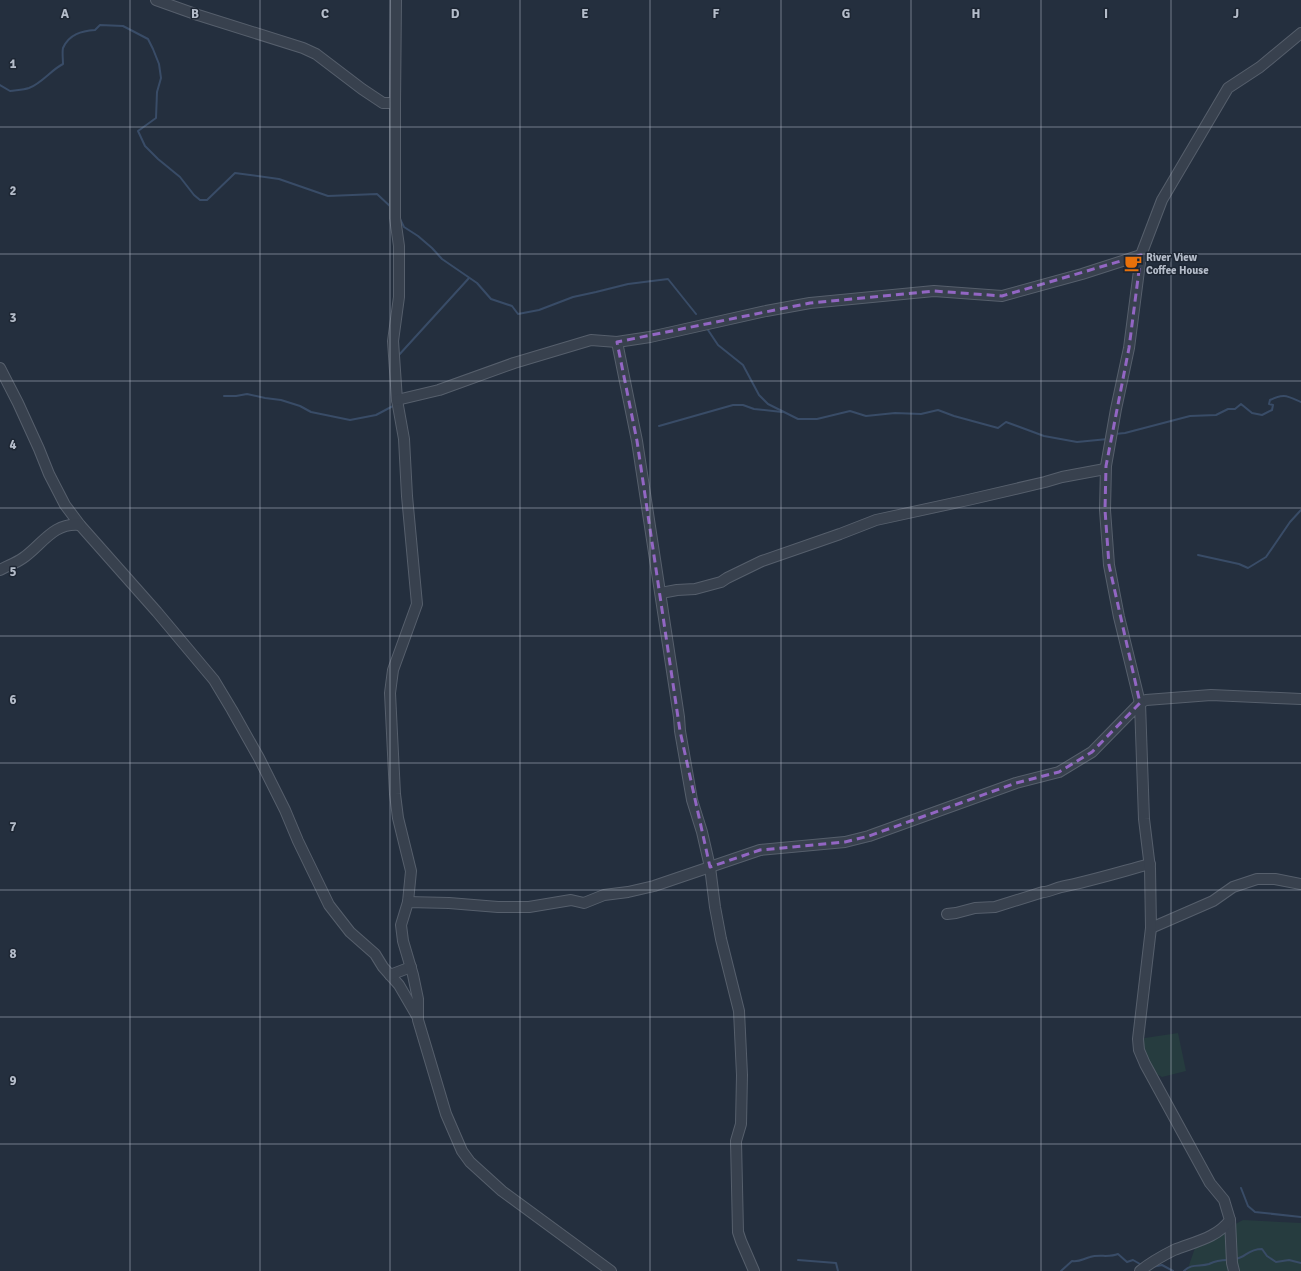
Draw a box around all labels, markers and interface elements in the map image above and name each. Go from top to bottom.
text: A [61,6,70,22]
text: B [191,6,199,22]
text: C [321,6,329,22]
text: D [451,6,460,22]
text: E [581,6,589,22]
text: F [713,6,720,22]
text: G [842,6,850,22]
text: H [972,6,980,22]
text: I [1104,6,1108,22]
text: J [1233,6,1239,22]
text: 1 [9,56,17,72]
text: 2 [9,183,17,199]
place label: River View Coffee House [1146,251,1209,277]
cafe icon: River View Coffee House [1123,253,1143,273]
text: 3 [9,310,17,326]
text: 4 [9,437,17,453]
text: 5 [9,564,17,580]
text: 6 [9,692,17,708]
text: 7 [9,819,17,835]
text: 8 [9,946,17,962]
text: 9 [9,1073,17,1089]

